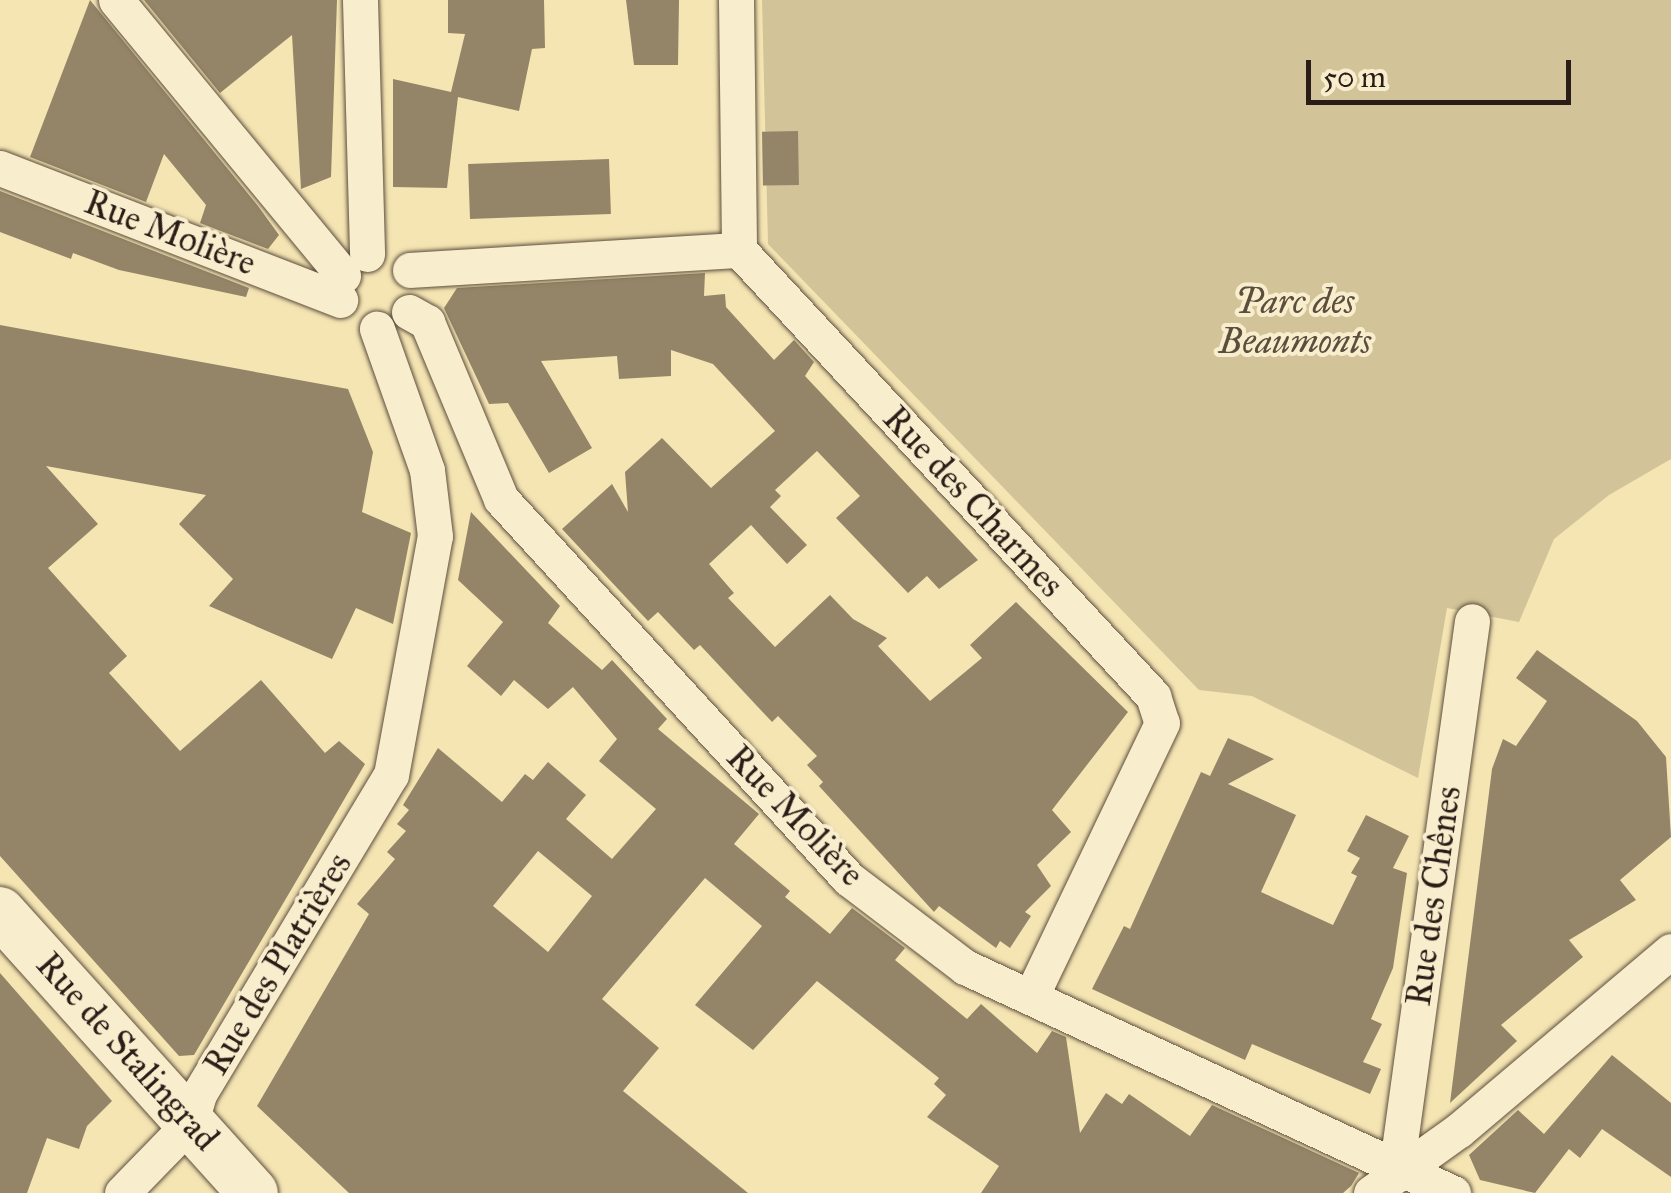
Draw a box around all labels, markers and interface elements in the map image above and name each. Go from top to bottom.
scale bar [1311,40,1576,102]
text: 50 m [1323,59,1386,95]
street label: Rue Molière [79,181,261,285]
park label: Parc des Beaumonts [1219,281,1371,363]
street label: Rue des Charmes [874,398,1072,606]
street label: Rue Molière [718,737,872,895]
street label: Rue des Chênes [1398,783,1470,1009]
street label: Rue des Platrières [195,845,361,1083]
street label: Rue de Stalingrad [27,944,227,1160]

